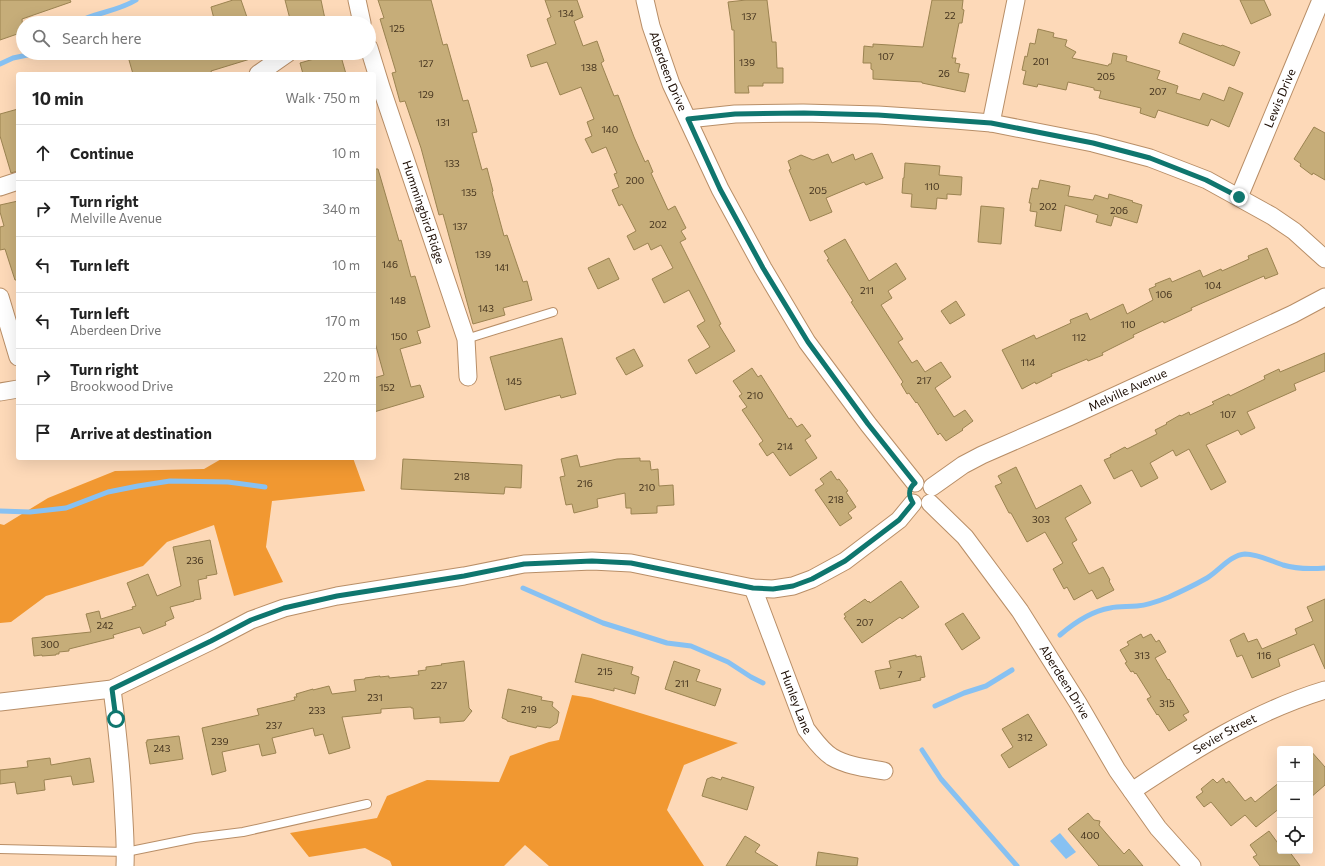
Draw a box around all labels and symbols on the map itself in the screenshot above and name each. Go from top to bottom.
house number: 134 [558,7,574,19]
house number: 22 [944,9,956,21]
house number: 137 [741,10,757,22]
house number: 125 [389,22,405,34]
street label: Aberdeen Drive [647,29,691,113]
house number: 107 [878,50,894,62]
house number: 201 [1033,55,1049,67]
house number: 139 [739,56,755,68]
house number: 127 [418,57,434,69]
house number: 138 [581,61,597,73]
street label: Lewis Drive [1261,66,1298,129]
house number: 26 [938,67,950,79]
house number: 205 [1097,70,1115,82]
house number: 207 [1149,85,1167,97]
house number: 129 [418,88,434,100]
house number: 131 [436,116,450,128]
house number: 140 [602,123,618,135]
house number: 133 [444,157,460,169]
street label: Hummingbird Ridge [400,159,448,265]
house number: 200 [626,174,644,186]
house number: 110 [924,180,940,192]
house number: 205 [809,184,827,196]
house number: 135 [461,186,477,198]
route end [1230,188,1248,206]
house number: 202 [1039,200,1057,212]
house number: 206 [1110,204,1128,216]
house number: 202 [649,218,667,230]
house number: 137 [452,220,468,232]
house number: 139 [475,248,491,260]
house number: 146 [382,258,398,270]
house number: 141 [495,261,509,273]
house number: 104 [1205,279,1221,291]
house number: 211 [860,284,874,296]
house number: 106 [1156,288,1172,300]
house number: 148 [390,294,406,306]
house number: 143 [478,302,494,314]
house number: 110 [1120,318,1136,330]
house number: 150 [391,330,407,342]
house number: 112 [1072,331,1086,343]
house number: 114 [1021,356,1035,368]
street label: Melville Avenue [1086,365,1169,413]
house number: 217 [916,374,932,386]
house number: 145 [506,375,522,387]
house number: 152 [379,381,395,393]
house number: 210 [747,389,763,401]
house number: 107 [1220,408,1236,420]
house number: 214 [777,440,793,452]
house number: 218 [454,470,470,482]
house number: 216 [577,477,593,489]
house number: 210 [639,481,655,493]
house number: 218 [828,493,844,505]
house number: 303 [1032,513,1050,525]
house number: 236 [186,554,204,566]
house number: 207 [856,616,874,628]
house number: 242 [97,619,114,631]
house number: 300 [41,638,59,650]
street label: Aberdeen Drive [1037,642,1094,721]
house number: 313 [1134,649,1150,661]
house number: 116 [1257,649,1271,661]
house number: 215 [597,665,613,677]
street label: Hunley Lane [779,668,815,736]
house number: 7 [897,668,903,680]
house number: 211 [675,677,689,689]
house number: 227 [431,679,447,691]
house number: 231 [367,691,383,703]
house number: 315 [1159,697,1175,709]
house number: 219 [521,703,537,715]
house number: 233 [309,704,326,716]
route start [107,710,125,728]
street label: Sevier Street [1190,710,1258,756]
house number: 237 [266,719,282,731]
house number: 312 [1017,731,1033,743]
house number: 239 [211,735,229,747]
house number: 243 [153,742,171,754]
house number: 400 [1080,829,1100,841]

